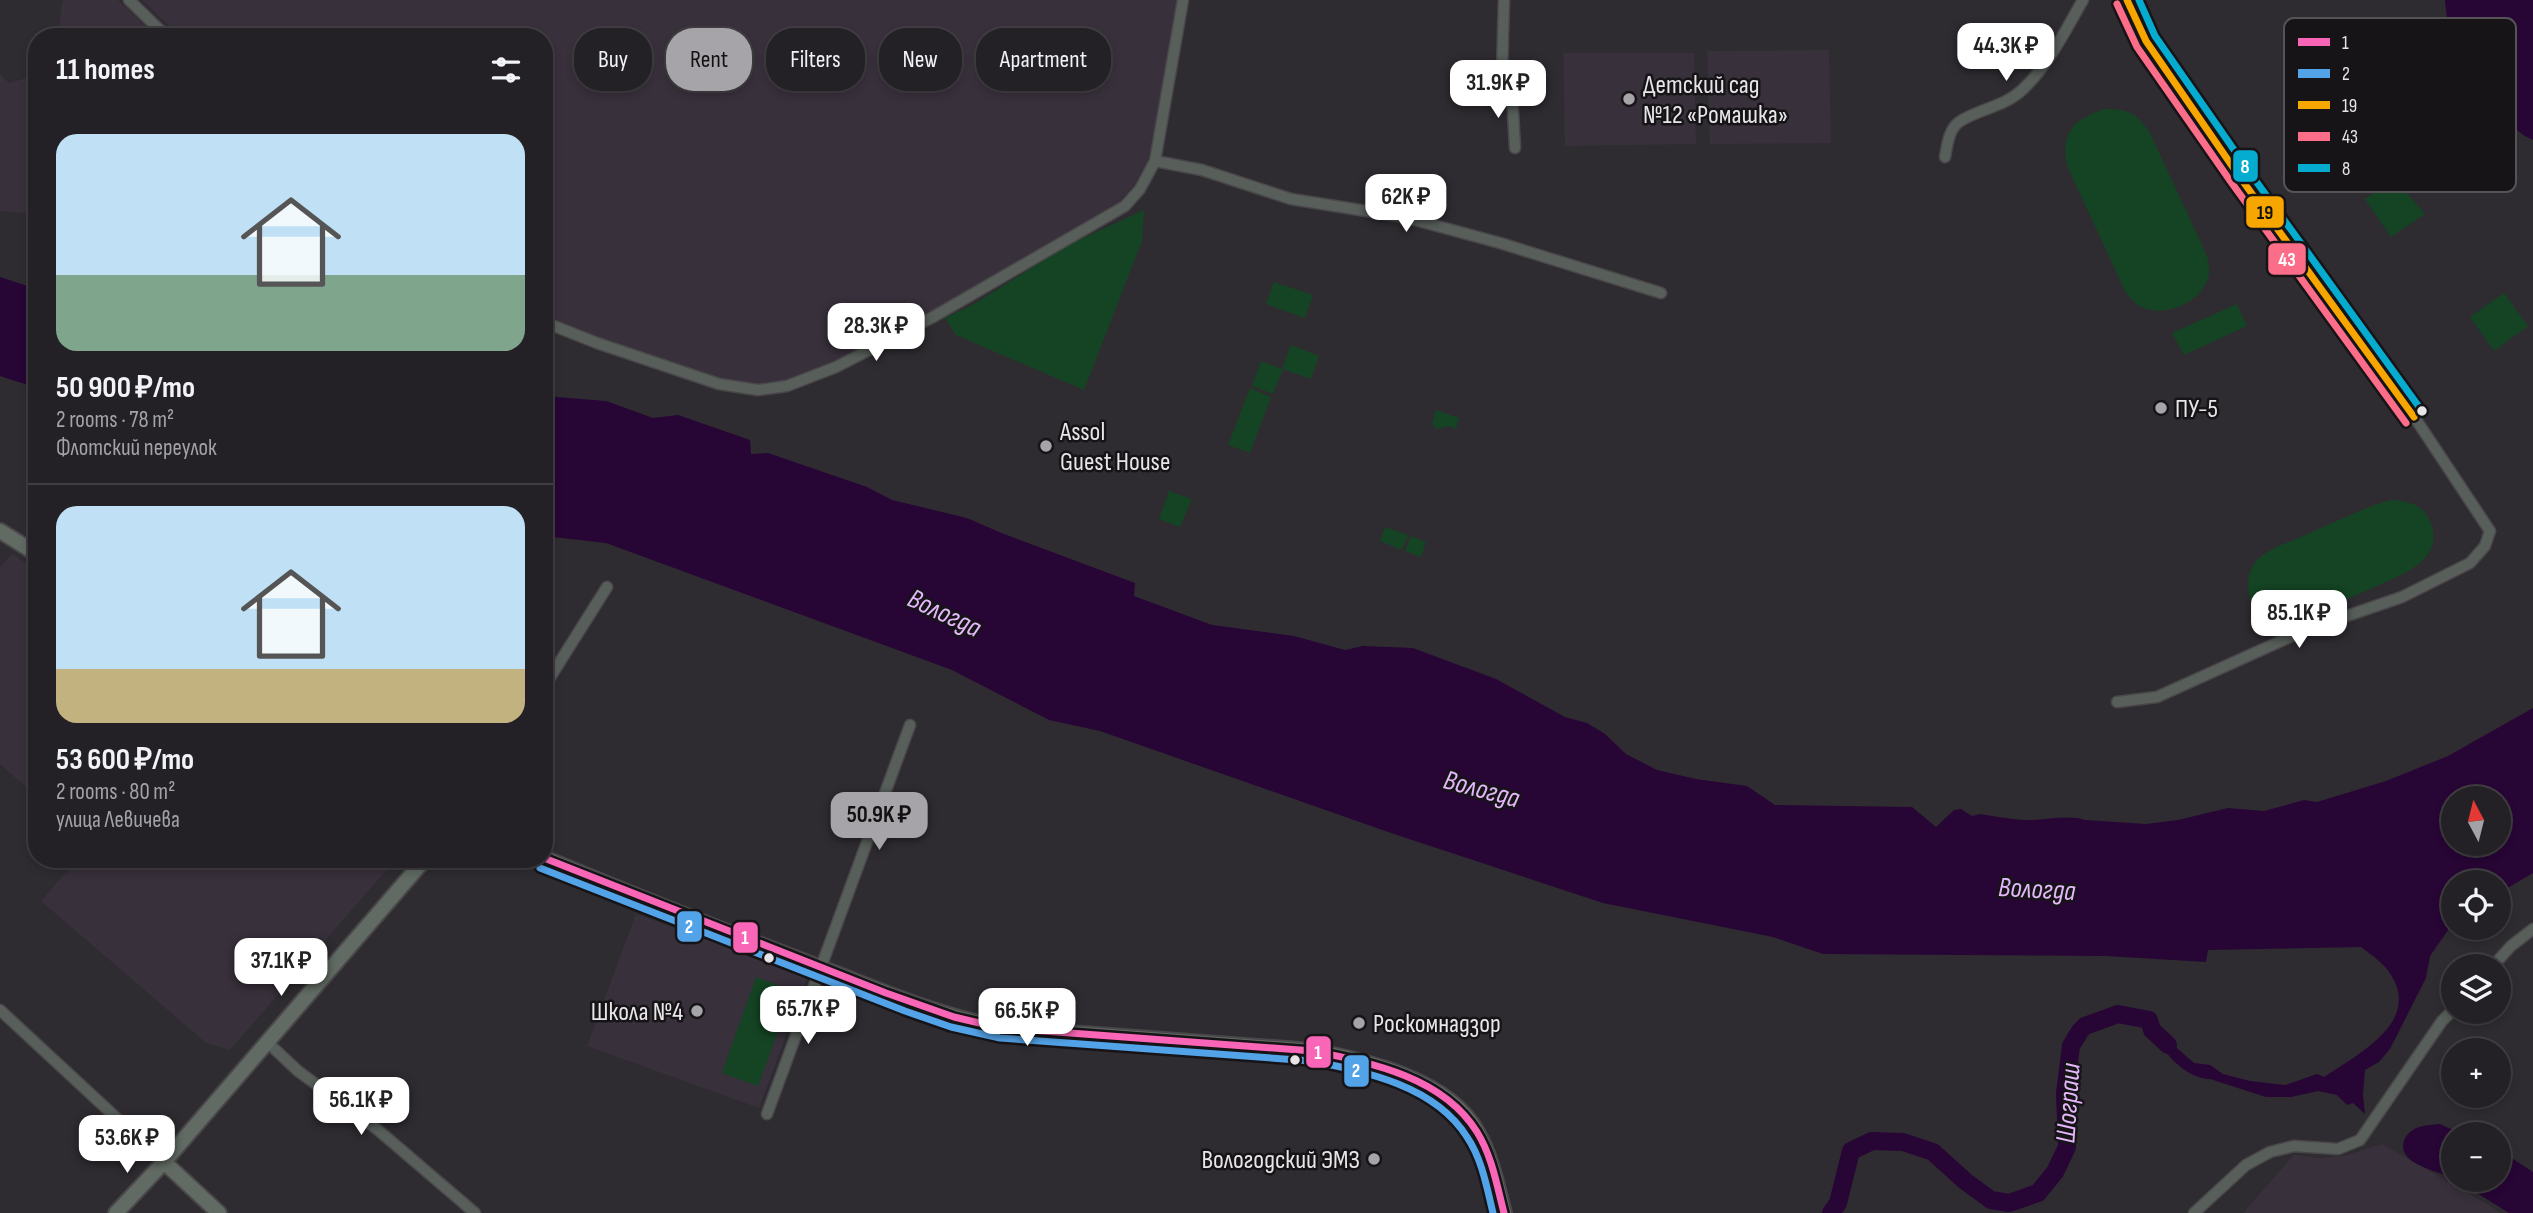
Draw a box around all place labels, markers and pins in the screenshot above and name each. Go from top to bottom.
pin: 44.3K ₽ [1941,24,2071,83]
pin: 31.9K ₽ [1433,60,1563,120]
place label: Детский сад №12 «Ромашка» [1643,70,1788,131]
marker: Детский сад №12 «Ромашка» [1621,91,1637,107]
pin: 62K ₽ [1357,174,1455,234]
pin: 28.3K ₽ [811,304,941,363]
place label: ПУ-5 [2175,394,2218,425]
marker: ПУ-5 [2153,400,2169,416]
unlabelled marker [2415,404,2429,418]
place label: Assol Guest House [1059,417,1170,478]
marker: Assol Guest House [1038,438,1054,454]
pin: 85.1K ₽ [2234,590,2364,650]
pin: 50.9K ₽ [814,792,944,852]
pin: 37.1K ₽ [216,939,346,998]
unlabelled marker [762,951,776,965]
pin: 65.7K ₽ [743,986,873,1046]
pin: 66.5K ₽ [962,988,1092,1048]
place label: Школа №4 [591,997,683,1028]
marker: Школа №4 [689,1003,705,1019]
place label: Роскомнадзор [1373,1009,1501,1040]
marker: Роскомнадзор [1351,1015,1367,1031]
unlabelled marker [1288,1053,1302,1067]
pin: 56.1K ₽ [296,1078,426,1137]
pin: 53.6K ₽ [62,1116,192,1175]
place label: Вологодский ЭМЗ [1201,1145,1360,1176]
marker: Вологодский ЭМЗ [1366,1151,1382,1167]

